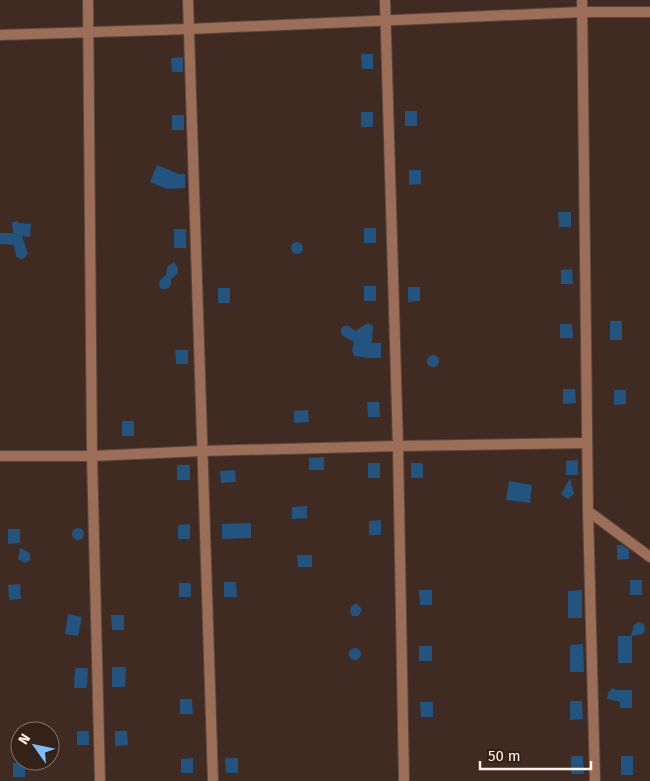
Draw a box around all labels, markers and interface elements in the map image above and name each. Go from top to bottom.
north arrow [10,721,60,771]
text: N [15,731,34,748]
scale bar [480,738,591,770]
text: 50 m [488,747,521,765]

